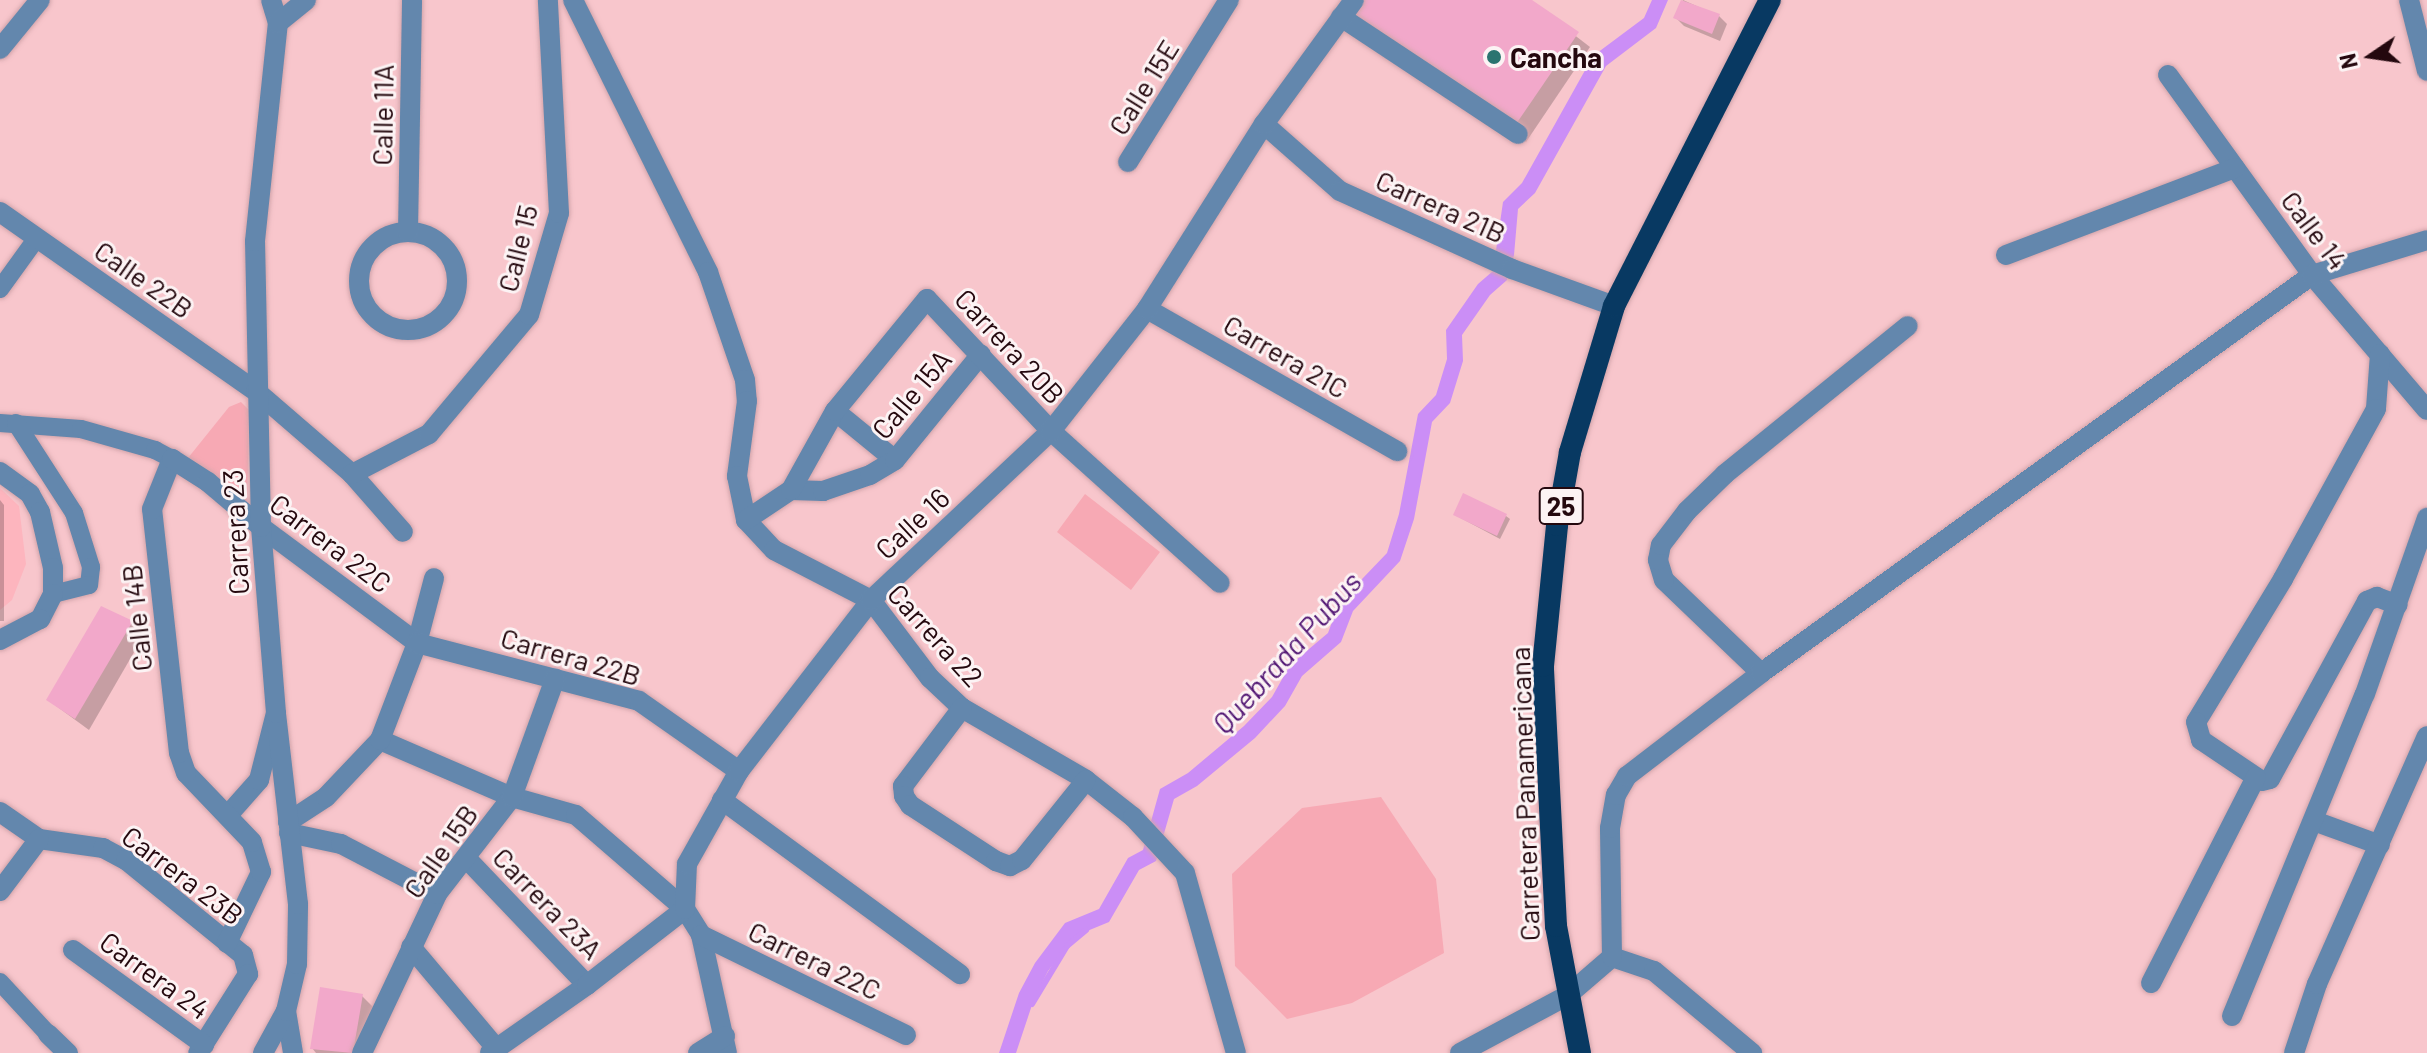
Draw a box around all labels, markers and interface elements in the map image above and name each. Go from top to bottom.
north arrow [2331,16,2411,96]
street label: Calle 15E [1101,33,1185,141]
place label: Cancha [1510,40,1602,74]
marker: Cancha [1485,48,1503,66]
text: N [2333,51,2362,71]
street label: Calle 11A [364,64,400,166]
street label: Carrera 21B [1371,163,1511,249]
street label: Calle 14 [2275,184,2355,276]
street label: Calle 15 [490,201,544,295]
street label: Calle 22B [88,233,200,325]
street label: Carrera 20B [948,282,1072,410]
street label: Carrera 21C [1218,307,1354,405]
street label: Calle 15A [864,343,958,445]
street label: Carrera 23 [215,468,255,596]
street label: Calle 16 [868,480,956,566]
road number: 25 [1537,484,1585,528]
street label: Carrera 22C [264,486,398,600]
street label: Calle 14B [114,563,158,673]
water label: Quebrada Pubus [1204,564,1368,740]
street label: Carrera 22 [881,577,991,693]
street label: Carrera 22B [497,620,645,692]
street label: Carretera Panamericana [1502,646,1546,942]
street label: Calle 15B [396,798,484,904]
street label: Carrera 23B [116,819,250,931]
street label: Carrera 23A [486,840,610,966]
street label: Carrera 22C [743,913,887,1007]
street label: Carrera 24 [94,924,216,1026]

